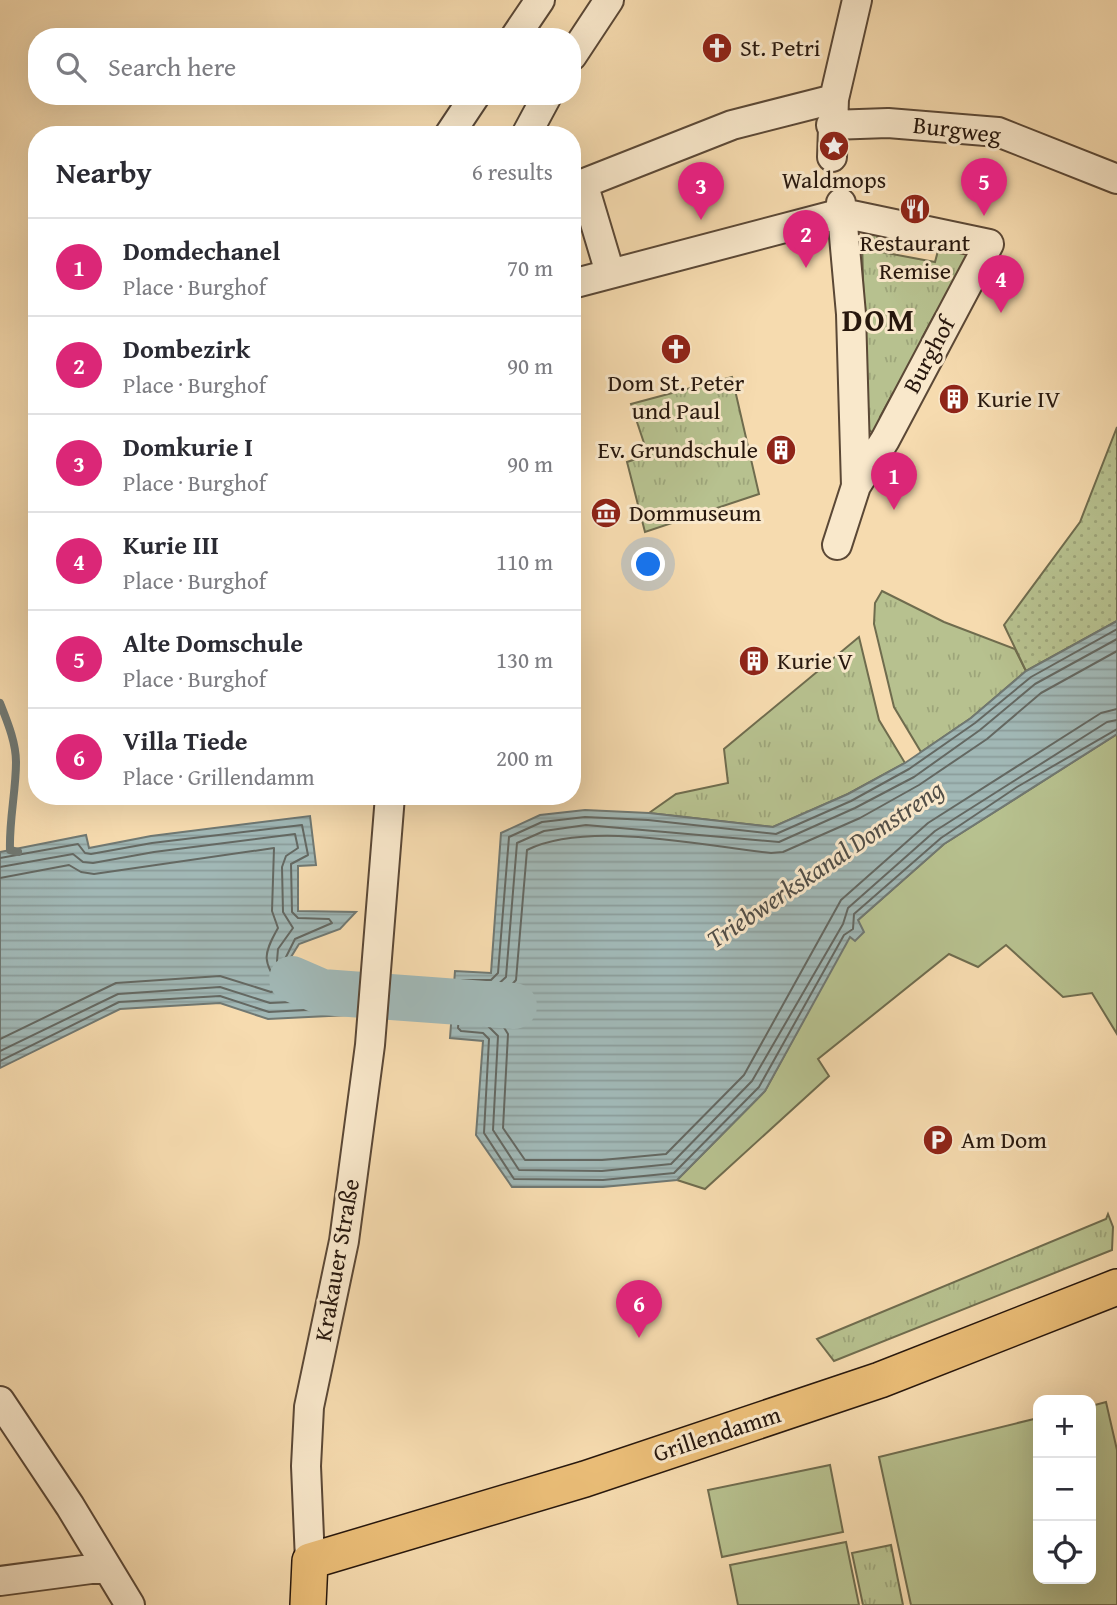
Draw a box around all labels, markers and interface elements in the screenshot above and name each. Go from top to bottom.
search box [28,28,581,105]
place label: St. Petri [740,30,821,65]
church icon: St. Petri [700,31,734,65]
text: Search here [108,47,236,86]
icon: search [52,48,90,86]
street label: Burgweg [911,107,1003,152]
place icon: Waldmops [817,129,851,163]
text: Nearby [56,150,152,194]
text: 6 results [472,155,553,188]
pin: 5 [961,158,1007,216]
pin: 3 [678,162,724,220]
place label: Waldmops [782,162,886,197]
restaurant icon: Restaurant Remise [898,192,932,226]
pin: 2 [783,210,829,268]
place label: Restaurant Remise [860,225,971,288]
text: Domdechanel [123,231,280,270]
text: 1 [73,251,85,284]
text: 70 m [507,251,553,284]
pin: 4 [978,255,1024,313]
text: Place · Burghof [123,270,266,303]
district label: DOM [842,296,916,343]
street label: Burghof [894,308,964,399]
text: Dombezirk [123,329,250,368]
church icon: Dom St. Peter und Paul [659,332,693,366]
text: 2 [73,349,85,382]
text: 90 m [507,349,553,382]
place label: Dom St. Peter und Paul [608,365,745,428]
text: Place · Burghof [123,368,266,401]
place label: Kurie IV [977,381,1061,416]
building icon: Kurie IV [937,382,971,416]
text: Domkurie I [123,427,253,466]
place label: Ev. Grundschule [598,432,758,467]
building icon: Ev. Grundschule [764,433,798,467]
text: 3 [73,447,85,480]
text: 90 m [507,447,553,480]
pin: 1 [871,452,917,510]
text: Place · Burghof [123,466,266,499]
place label: Dommuseum [629,495,762,530]
museum icon: Dommuseum [589,496,623,530]
text: Kurie III [123,525,219,564]
text: 4 [73,545,85,578]
text: 110 m [496,545,553,578]
your location [631,547,665,581]
text: Place · Burghof [123,564,266,597]
text: Alte Domschule [123,623,303,662]
text: 5 [73,643,85,676]
text: 130 m [496,643,553,676]
place label: Kurie V [777,643,853,678]
building icon: Kurie V [737,644,771,678]
text: Place · Burghof [123,662,266,695]
text: Villa Tiede [123,721,248,760]
text: 6 [73,741,85,774]
text: 200 m [496,741,553,774]
text: Place · Grillendamm [123,760,314,793]
water label: Triebwerkskanal Domstreng [698,769,951,958]
place label: Am Dom [961,1122,1047,1157]
parking icon: Am Dom [921,1123,955,1157]
street label: Krakauer Straße [305,1176,368,1344]
pin: 6 [616,1280,662,1338]
map controls [1033,1395,1096,1584]
button: + [1033,1395,1096,1458]
street label: Grillendamm [648,1396,786,1471]
button: − [1033,1458,1096,1521]
button: locate [1033,1521,1096,1584]

